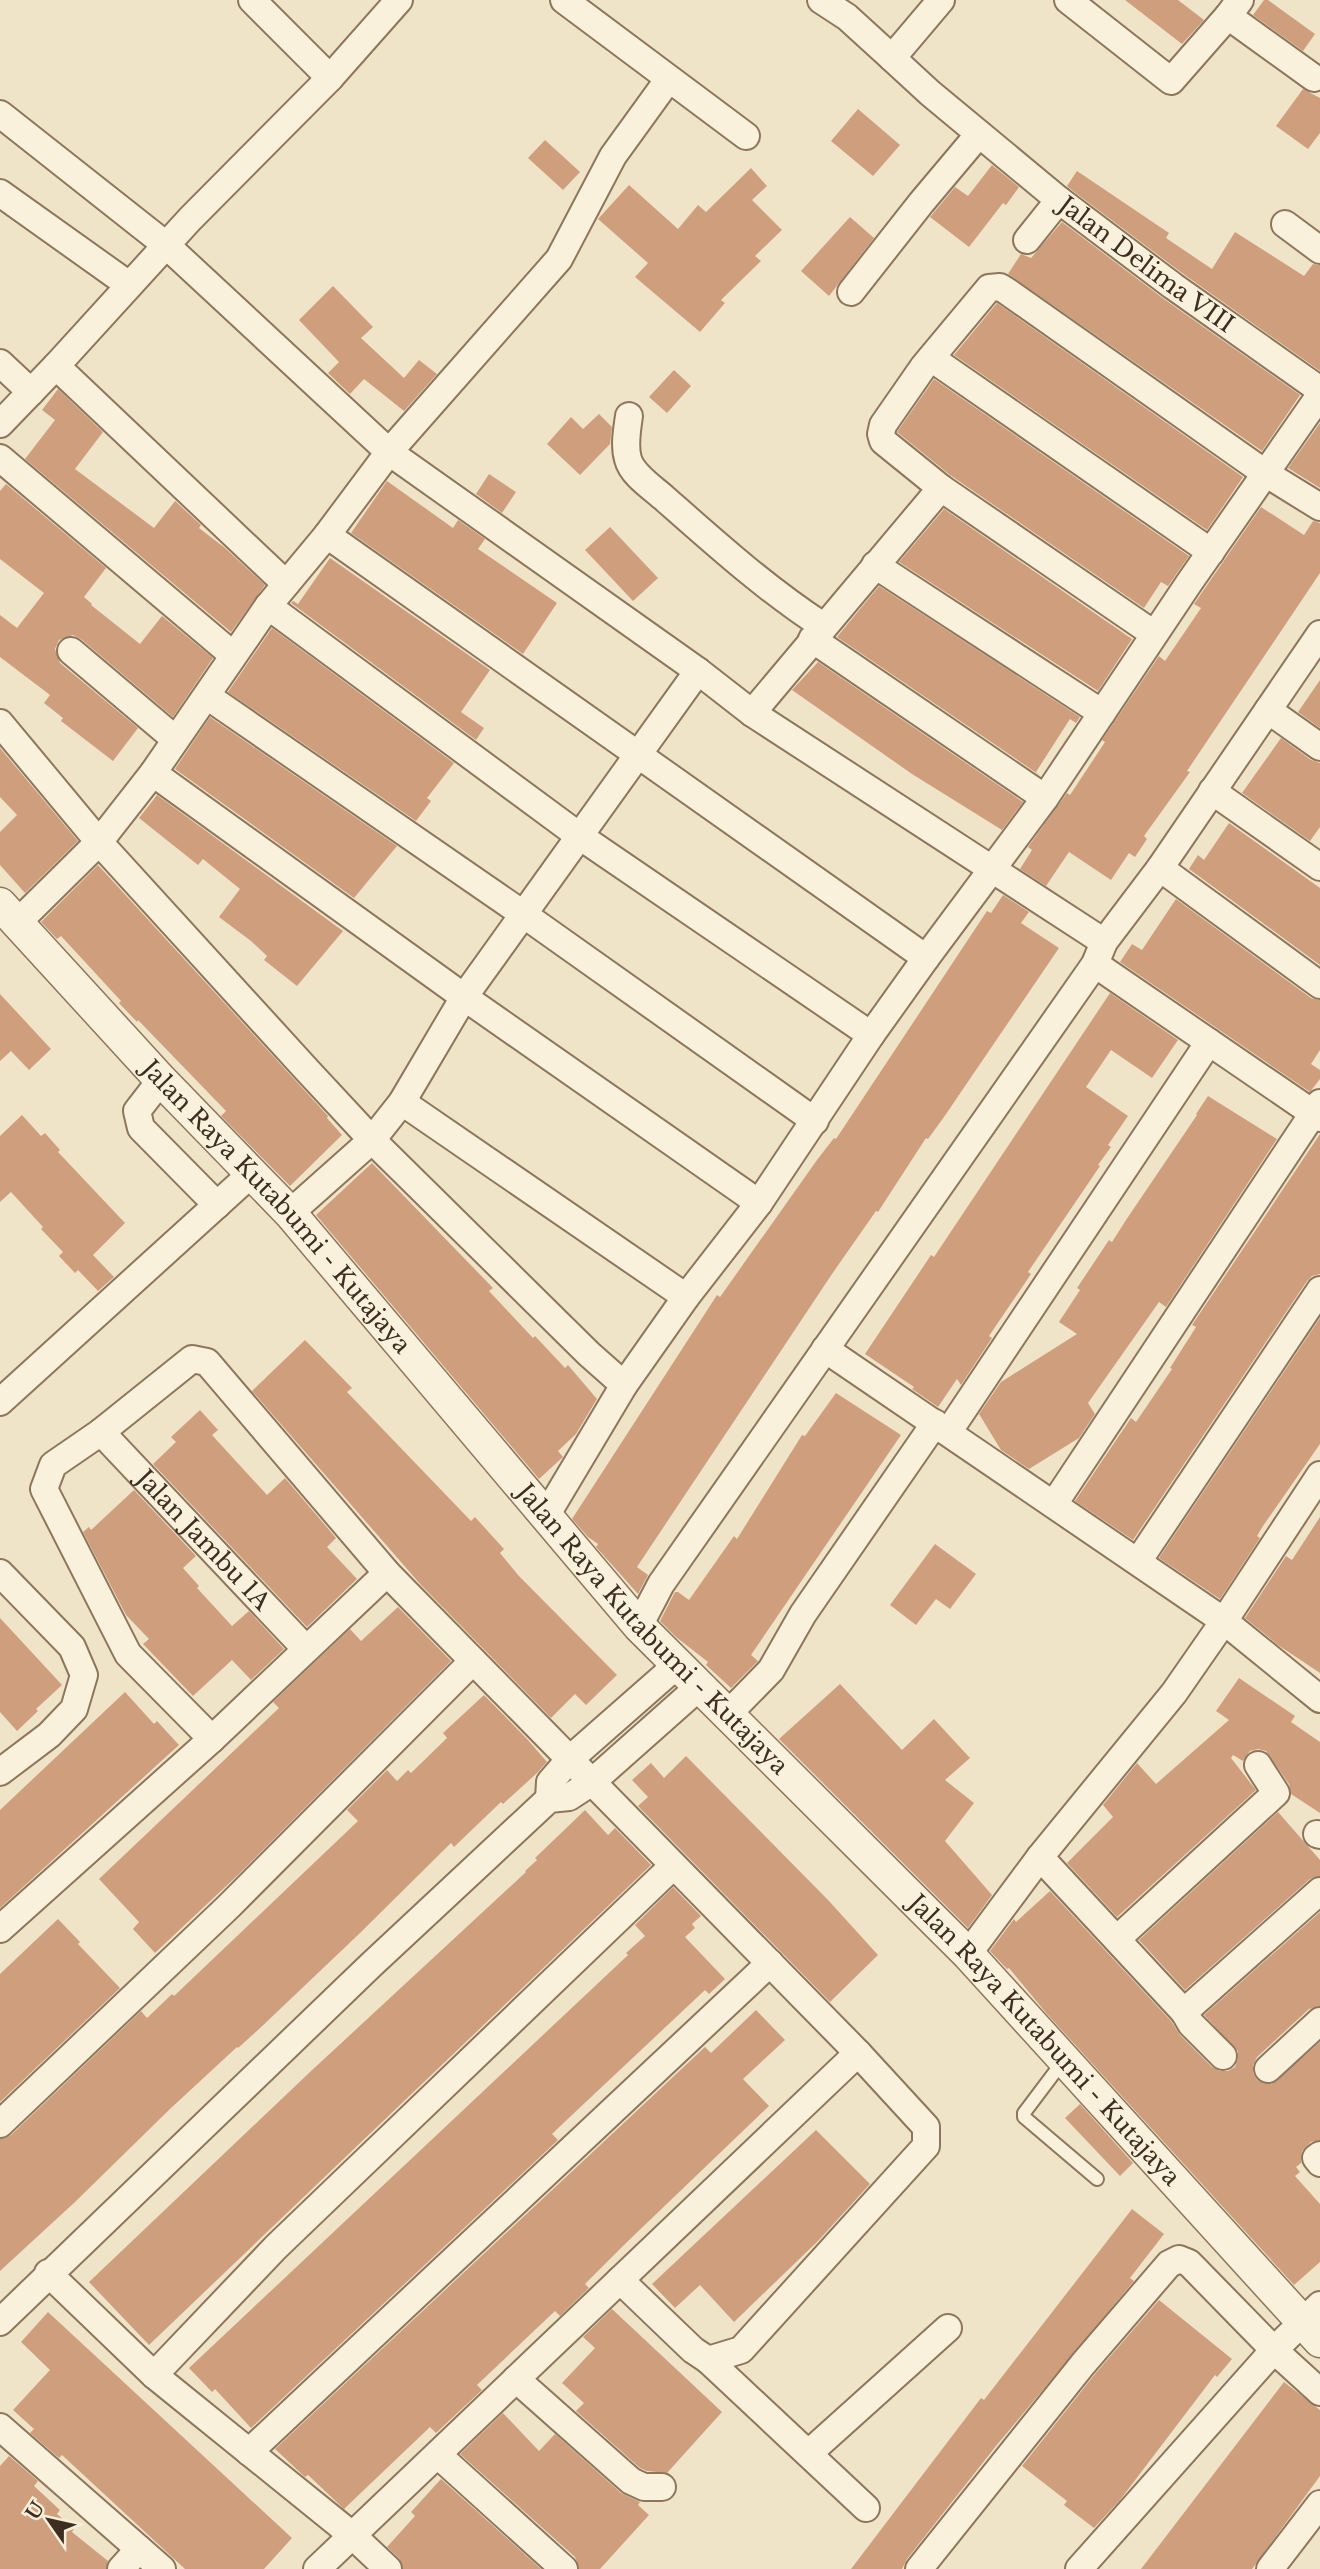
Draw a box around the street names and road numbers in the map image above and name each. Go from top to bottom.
street label: Jalan Delima VIII [1051,188,1240,339]
street label: Jalan Raya Kutabumi - Kutajaya [134,1052,418,1360]
street label: Jalan Jambu 1A [129,1462,277,1617]
street label: Jalan Raya Kutabumi - Kutajaya [509,1475,795,1781]
street label: Jalan Raya Kutabumi - Kutajaya [901,1886,1187,2192]

